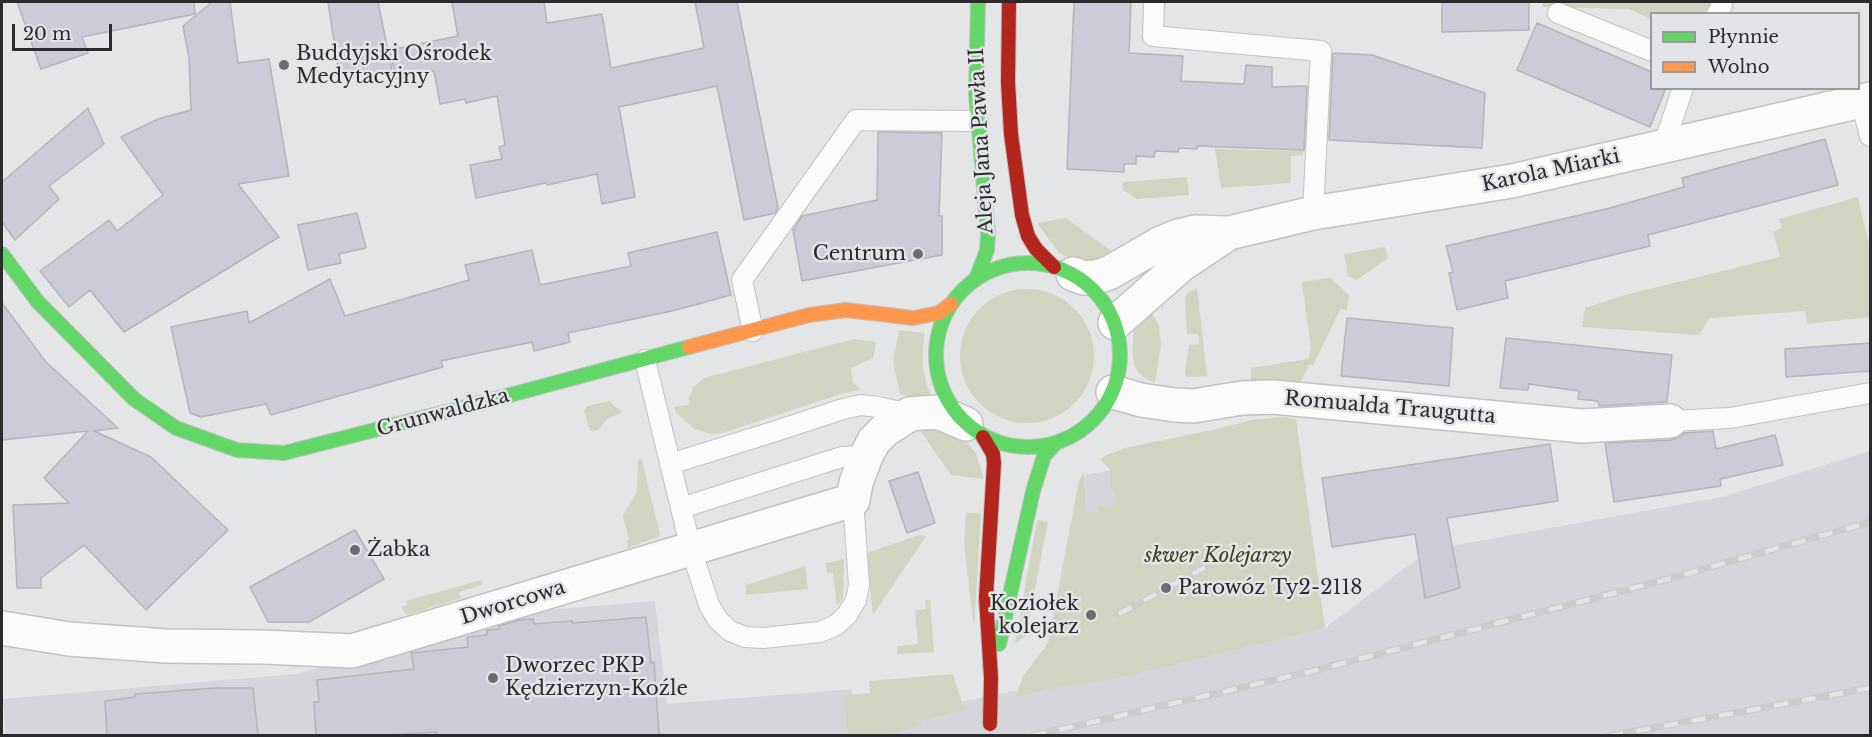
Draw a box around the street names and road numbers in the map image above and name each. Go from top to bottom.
street label: Aleja Jana Pawła II [965,47,999,235]
street label: Karola Miarki [1480,145,1622,197]
street label: Grunwaldzka [374,384,512,442]
street label: Romualda Traugutta [1284,387,1496,429]
street label: Dworcowa [458,576,568,630]

